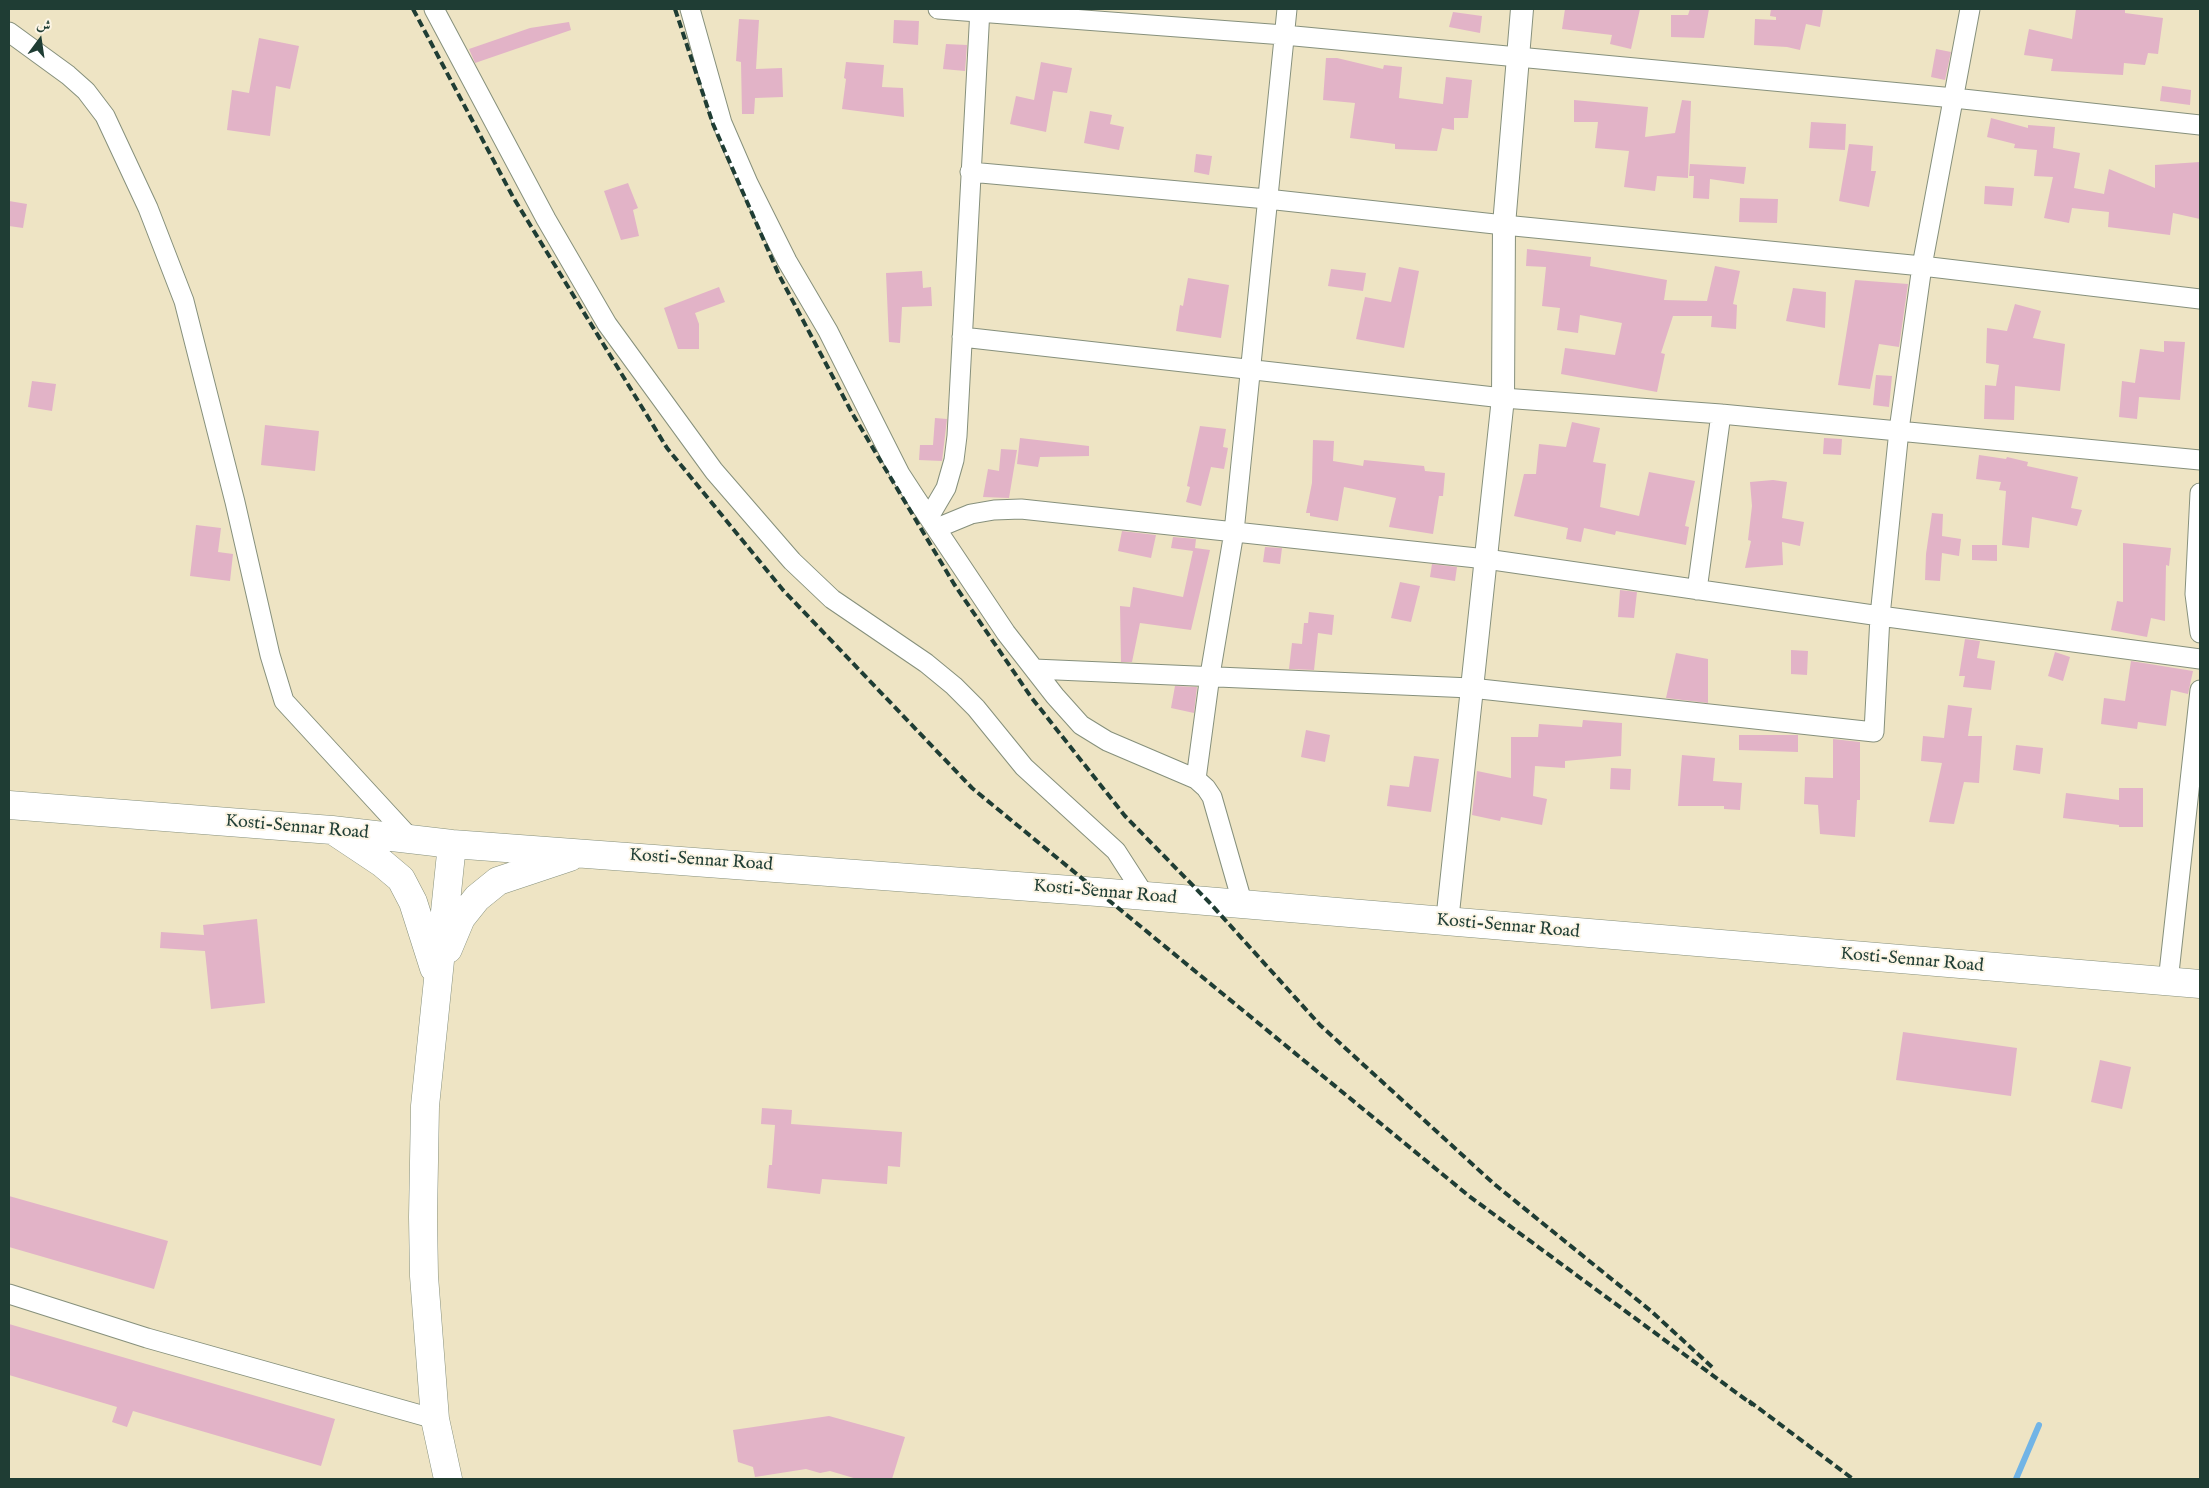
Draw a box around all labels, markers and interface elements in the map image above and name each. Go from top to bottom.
north arrow [15,15,65,65]
text: ش [35,15,53,36]
street label: Kosti-Sennar Road [224,811,370,845]
street label: Kosti-Sennar Road [628,845,774,877]
street label: Kosti-Sennar Road [1032,876,1178,910]
street label: Kosti-Sennar Road [1435,910,1581,944]
street label: Kosti-Sennar Road [1839,944,1985,978]

